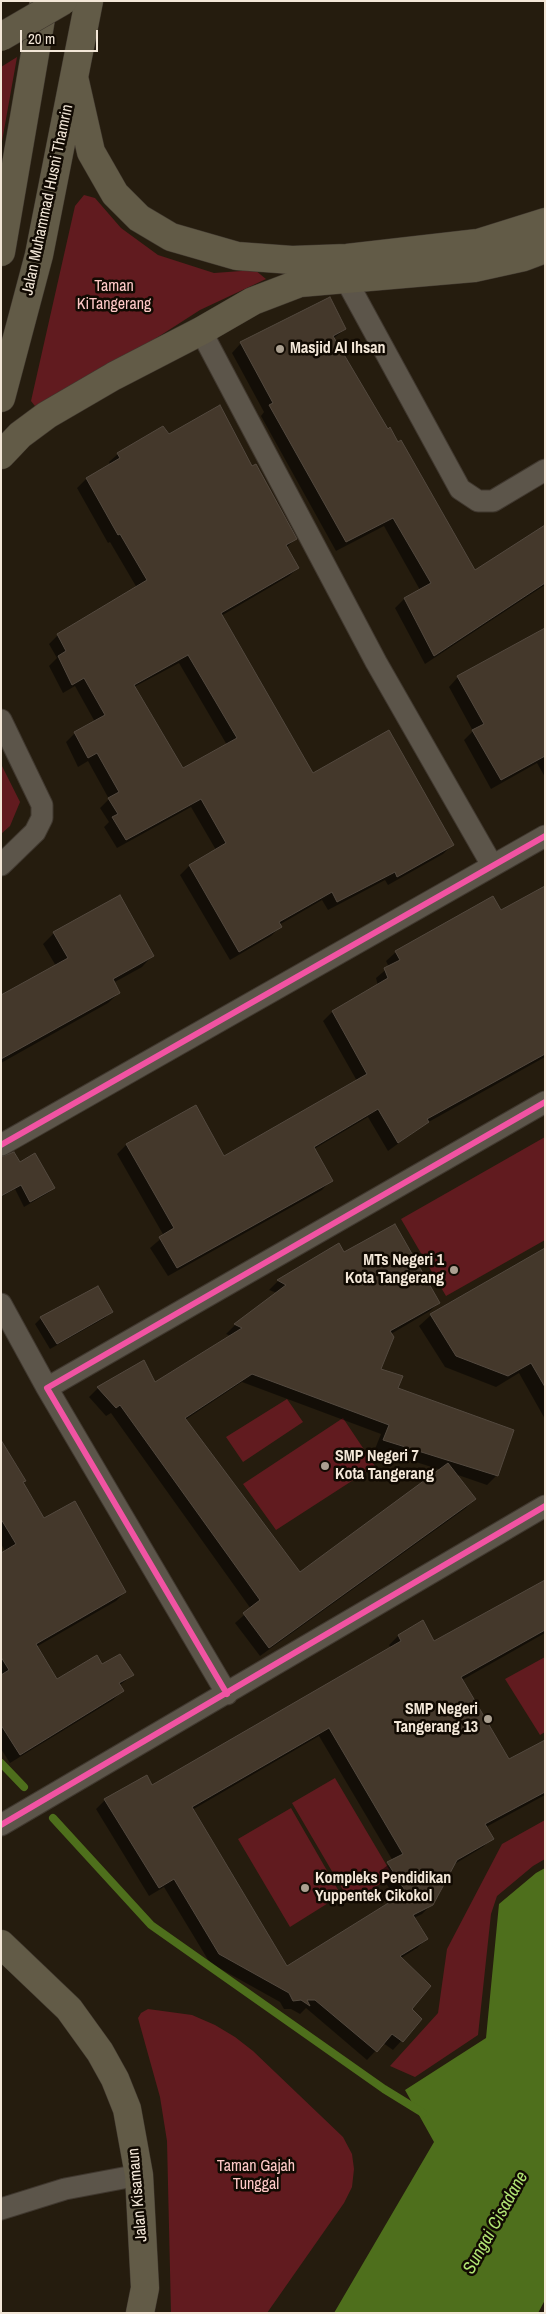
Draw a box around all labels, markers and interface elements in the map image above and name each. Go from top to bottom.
scale bar [22,20,100,52]
text: 20 m [28,28,55,49]
street label: Jalan Muhammad Husni Thamrin [18,103,78,297]
park label: Taman KiTangerang [77,277,151,315]
place label: Masjid Al Ihsan [290,339,386,359]
marker: Masjid Al Ihsan [274,343,286,355]
place label: MTs Negeri 1 Kota Tangerang [345,1251,444,1289]
marker: MTs Negeri 1 Kota Tangerang [448,1264,460,1276]
place label: SMP Negeri 7 Kota Tangerang [335,1447,434,1485]
marker: SMP Negeri 7 Kota Tangerang [319,1460,331,1472]
place label: SMP Negeri Tangerang 13 [394,1700,478,1738]
marker: SMP Negeri Tangerang 13 [482,1713,494,1725]
place label: Kompleks Pendidikan Yuppentek Cikokol [315,1869,451,1907]
marker: Kompleks Pendidikan Yuppentek Cikokol [299,1882,311,1894]
street label: Jalan Kisamaun [124,2147,152,2243]
park label: Taman Gajah Tunggal [217,2157,295,2195]
water label: Sungai Cisadane [459,2168,533,2278]

